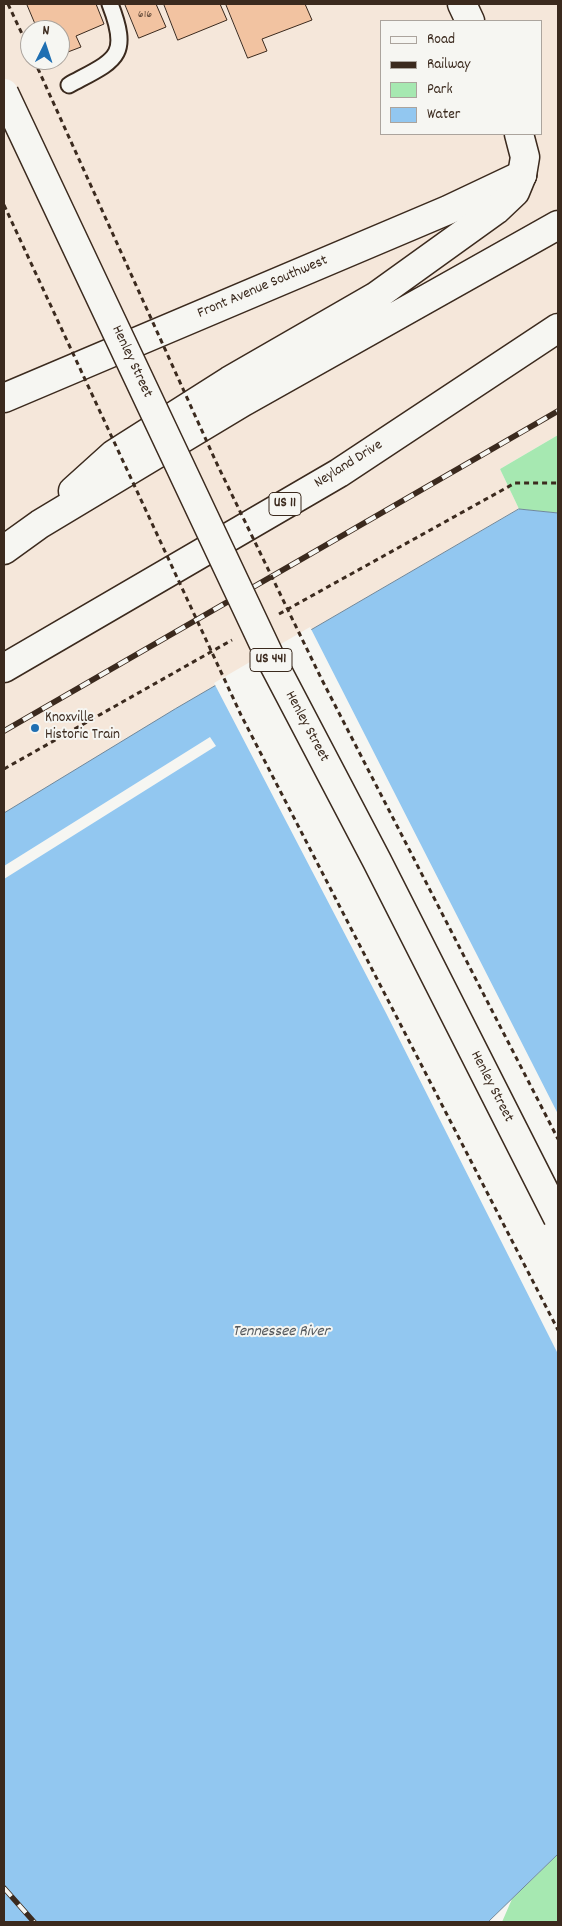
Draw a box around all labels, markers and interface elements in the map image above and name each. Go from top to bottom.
house number: 616 [138,8,152,22]
north arrow [20,20,70,70]
legend [380,20,542,135]
text: N [42,21,50,41]
text: Road [427,29,455,51]
text: Railway [427,54,470,76]
text: Park [427,79,453,101]
text: Water [427,104,460,126]
street label: Front Avenue Southwest [195,252,331,324]
street label: Henley Street [107,323,155,401]
street label: Neyland Drive [312,437,386,493]
road number: US 11 [269,492,301,516]
road number: US 441 [250,648,292,672]
street label: Henley Street [280,689,332,765]
place label: Knoxville Historic Train [45,710,120,745]
marker: Knoxville Historic Train [29,722,41,734]
street label: Henley Street [465,1048,517,1126]
water label: Tennessee River [233,1323,329,1343]

